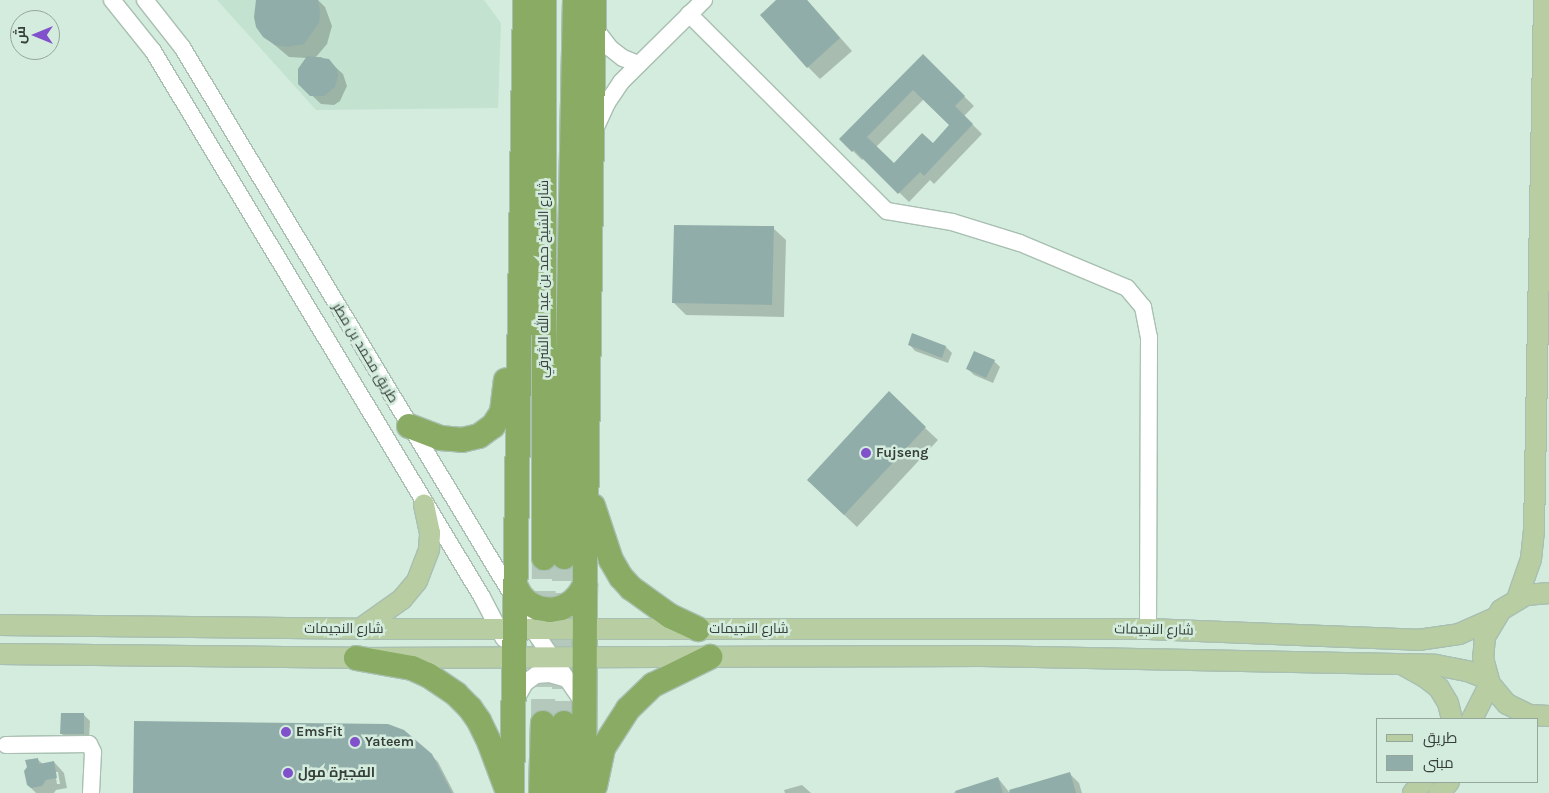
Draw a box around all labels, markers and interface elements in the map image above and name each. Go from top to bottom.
north arrow [10,10,60,60]
text: ش [12,26,29,44]
street label: شارع الشيخ حمد بن عبد الله الشرقي [536,180,552,378]
street label: طريق محمد بن مطر [329,300,401,406]
place label: Fujseng [876,445,928,461]
marker: Fujseng [860,447,872,459]
street label: شارع النجيمات [304,621,384,637]
street label: شارع النجيمات [709,621,789,637]
street label: شارع النجيمات [1114,621,1194,639]
legend [1376,718,1539,783]
place label: EmsFit [296,724,343,740]
marker: EmsFit [280,726,292,738]
text: طريق [1423,729,1457,747]
place label: Yateem [365,734,414,750]
marker: Yateem [349,736,361,748]
text: مبنى [1423,754,1454,772]
place label: الفجيرة مول [298,765,375,781]
marker: الفجيرة مول [282,767,294,779]

